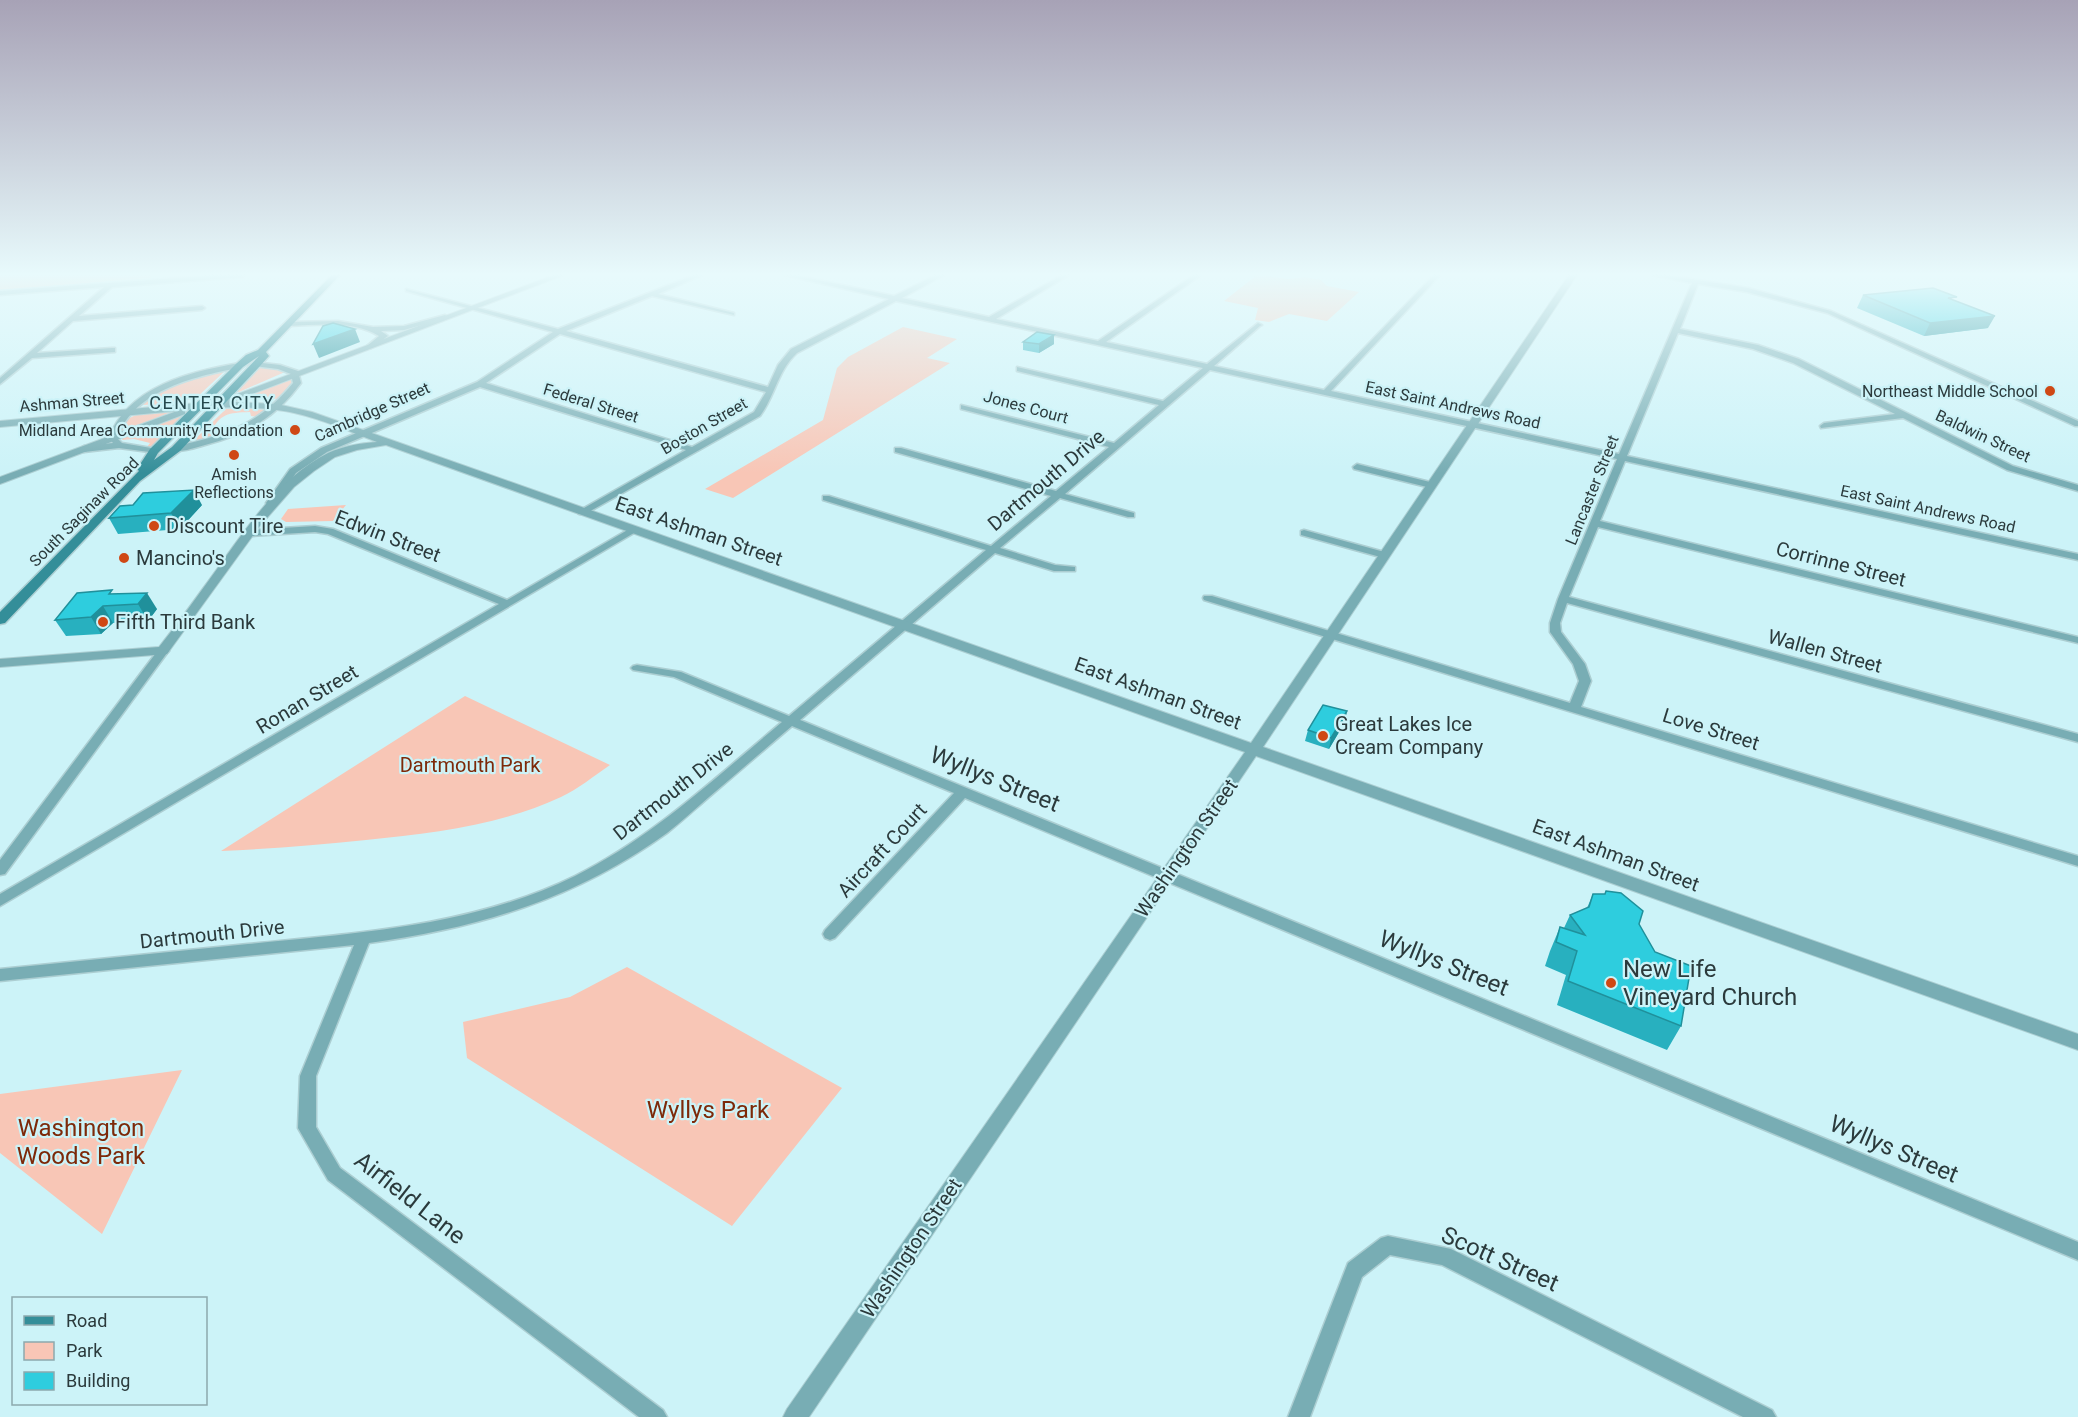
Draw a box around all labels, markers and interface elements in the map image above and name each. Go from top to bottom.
street label: East Saint Andrews Road [1364,377,1542,433]
street label: Cambridge Street [311,378,433,446]
street label: Federal Street [541,380,641,426]
place label: Northeast Middle School [1862,382,2038,401]
marker: Northeast Middle School [2043,384,2057,398]
street label: Jones Court [982,387,1070,427]
street label: Ashman Street [19,388,125,416]
district label: CENTER CITY [149,392,275,413]
street label: Boston Street [657,394,751,458]
street label: Baldwin Street [1933,406,2033,466]
place label: Midland Area Community Foundation [19,421,283,440]
marker: Midland Area Community Foundation [288,423,302,437]
street label: Dartmouth Drive [983,424,1109,536]
street label: Lancaster Street [1561,432,1623,548]
marker: Amish Reflections [227,448,241,462]
street label: South Saginaw Road [25,453,143,571]
place label: Amish Reflections [194,465,274,502]
street label: East Saint Andrews Road [1839,481,2017,537]
street label: East Ashman Street [612,491,786,571]
street label: Edwin Street [332,505,444,567]
place label: Discount Tire [166,514,283,538]
marker: Discount Tire [147,519,161,533]
street label: Corrinne Street [1773,536,1909,592]
place label: Mancino's [136,546,225,570]
marker: Mancino's [117,551,131,565]
place label: Fifth Third Bank [115,610,256,634]
marker: Fifth Third Bank [96,615,110,629]
street label: Wallen Street [1765,624,1885,678]
street label: East Ashman Street [1071,652,1245,734]
street label: Ronan Street [252,659,362,739]
street label: Love Street [1660,703,1762,755]
place label: Great Lakes Ice Cream Company [1335,712,1484,759]
marker: Great Lakes Ice Cream Company [1316,729,1330,743]
street label: Dartmouth Drive [608,737,738,845]
street label: Wyllys Street [926,740,1064,818]
park label: Dartmouth Park [400,753,541,777]
street label: Washington Street [1129,774,1243,922]
street label: Aircraft Court [832,798,932,902]
street label: East Ashman Street [1529,814,1703,896]
street label: Dartmouth Drive [139,914,285,954]
street label: Wyllys Street [1375,924,1513,1002]
place label: New Life Vineyard Church [1623,955,1797,1011]
marker: New Life Vineyard Church [1604,976,1618,990]
park label: Wyllys Park [647,1096,770,1124]
street label: Wyllys Street [1825,1109,1963,1189]
park label: Washington Woods Park [17,1114,146,1170]
street label: Airfield Lane [349,1146,471,1250]
street label: Washington Street [855,1174,967,1322]
street label: Scott Street [1437,1221,1563,1297]
legend [12,1297,207,1405]
text: Road [66,1310,107,1331]
text: Park [66,1340,103,1361]
text: Building [66,1370,130,1391]

